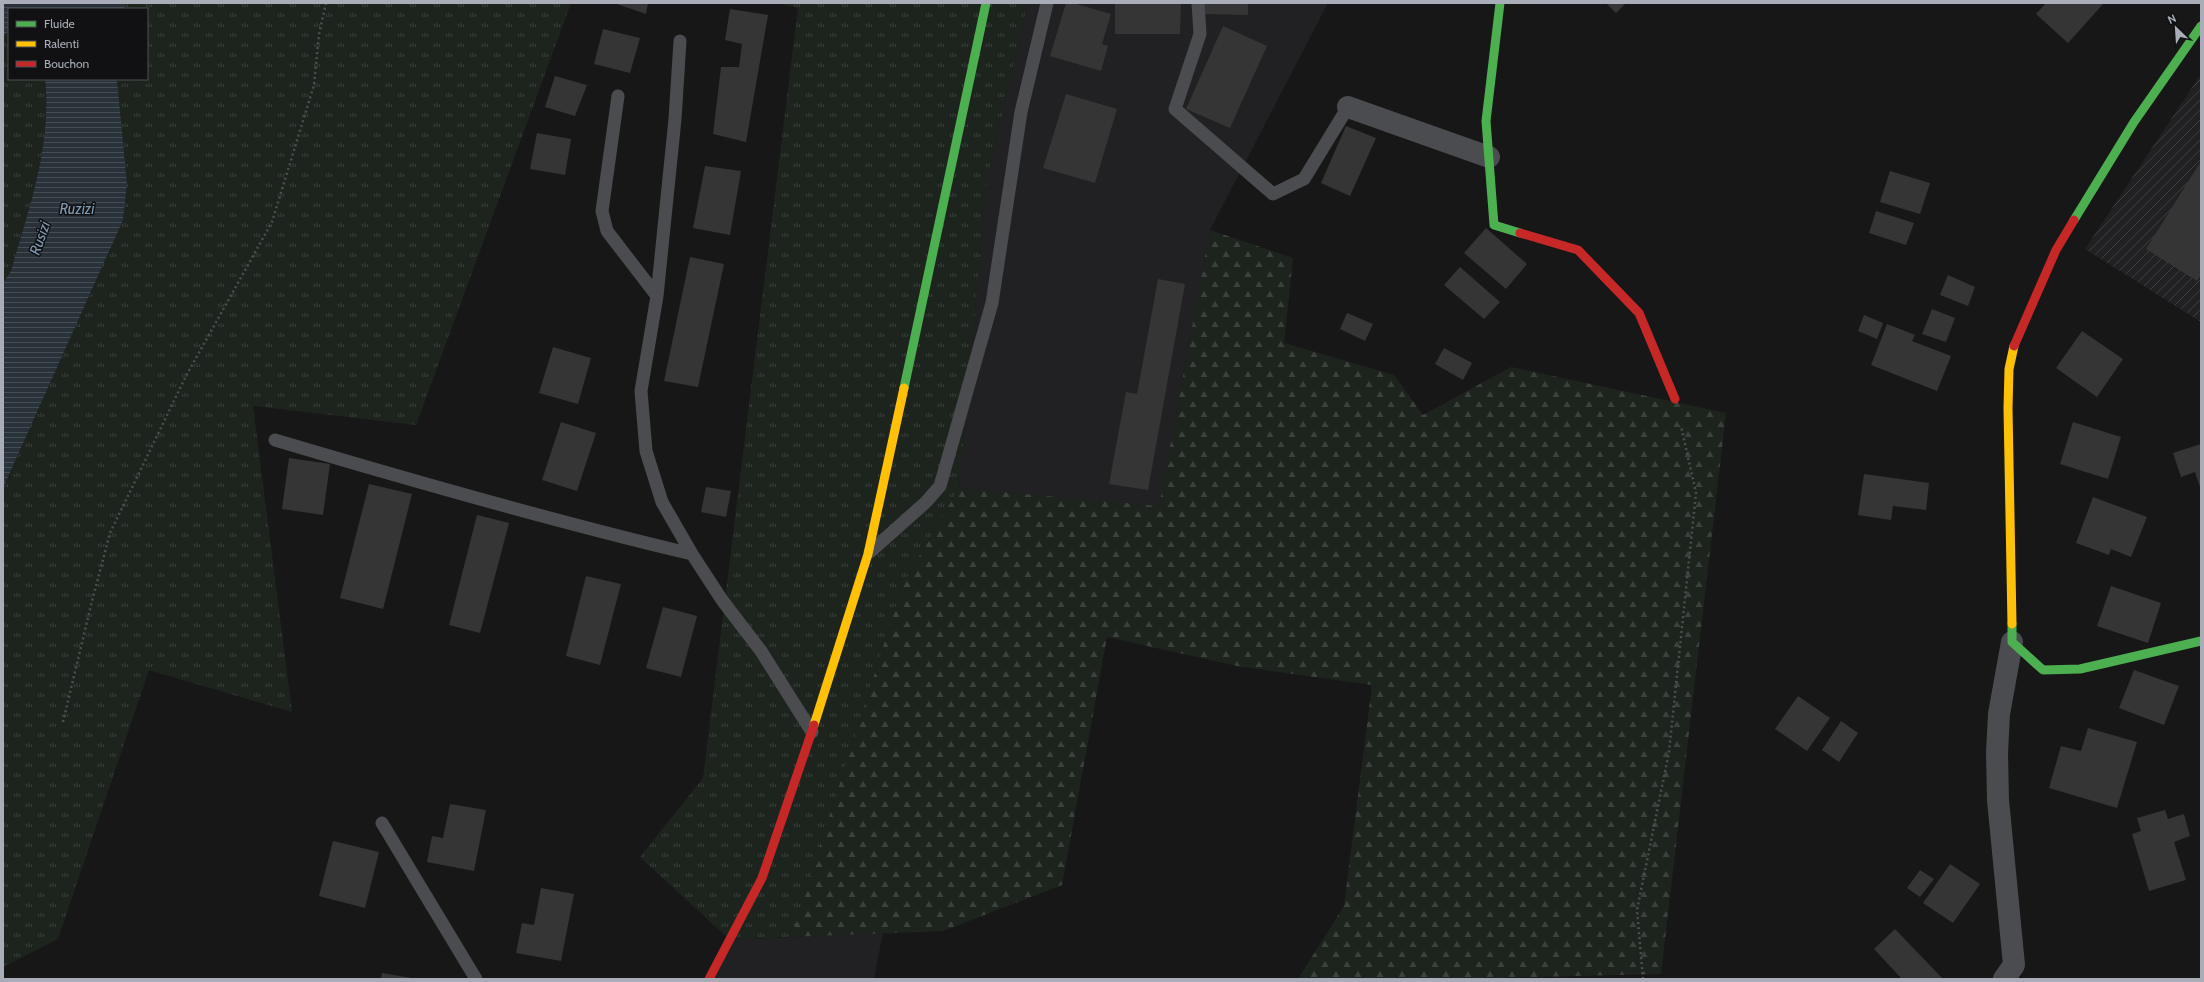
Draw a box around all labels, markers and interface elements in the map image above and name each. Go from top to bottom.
legend [8,8,148,80]
north arrow [2156,8,2196,48]
text: N [2165,11,2178,27]
text: Fluide [44,16,75,31]
text: Ralenti [44,36,79,51]
text: Bouchon [44,56,90,71]
water label: Ruzizi [59,200,95,218]
water label: Rusizi [26,218,54,257]

